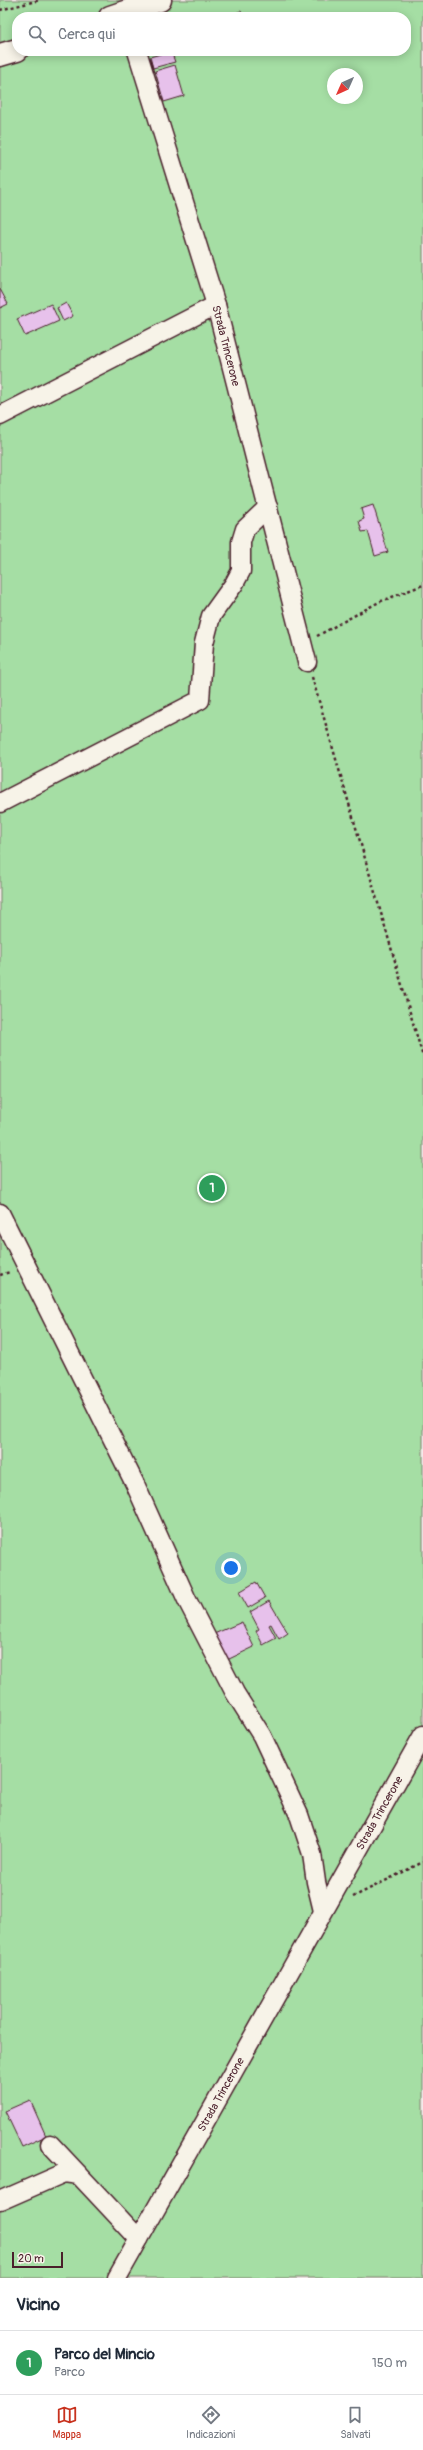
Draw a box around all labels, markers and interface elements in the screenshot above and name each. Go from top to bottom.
search box [12,12,411,56]
icon: search [26,23,48,45]
text: Cerca qui [58,25,115,44]
north arrow [327,68,363,104]
street label: Strada Trincerone [210,304,243,388]
pin: 1 [199,1173,225,1203]
your location [221,1558,241,1578]
street label: Strada Trincerone [353,1773,405,1852]
street label: Strada Trincerone [195,2054,247,2133]
scale bar [12,2250,63,2269]
text: 20 m [18,2252,44,2265]
text: Vicino [16,2294,60,2315]
text: Parco del Mincio [54,2345,155,2364]
text: 1 [26,2355,32,2371]
text: 150 m [372,2355,407,2371]
text: Parco [54,2364,85,2380]
tab: Mappa [53,2404,81,2441]
tab: Indicazioni [186,2404,235,2441]
tab: Salvati [340,2404,370,2441]

